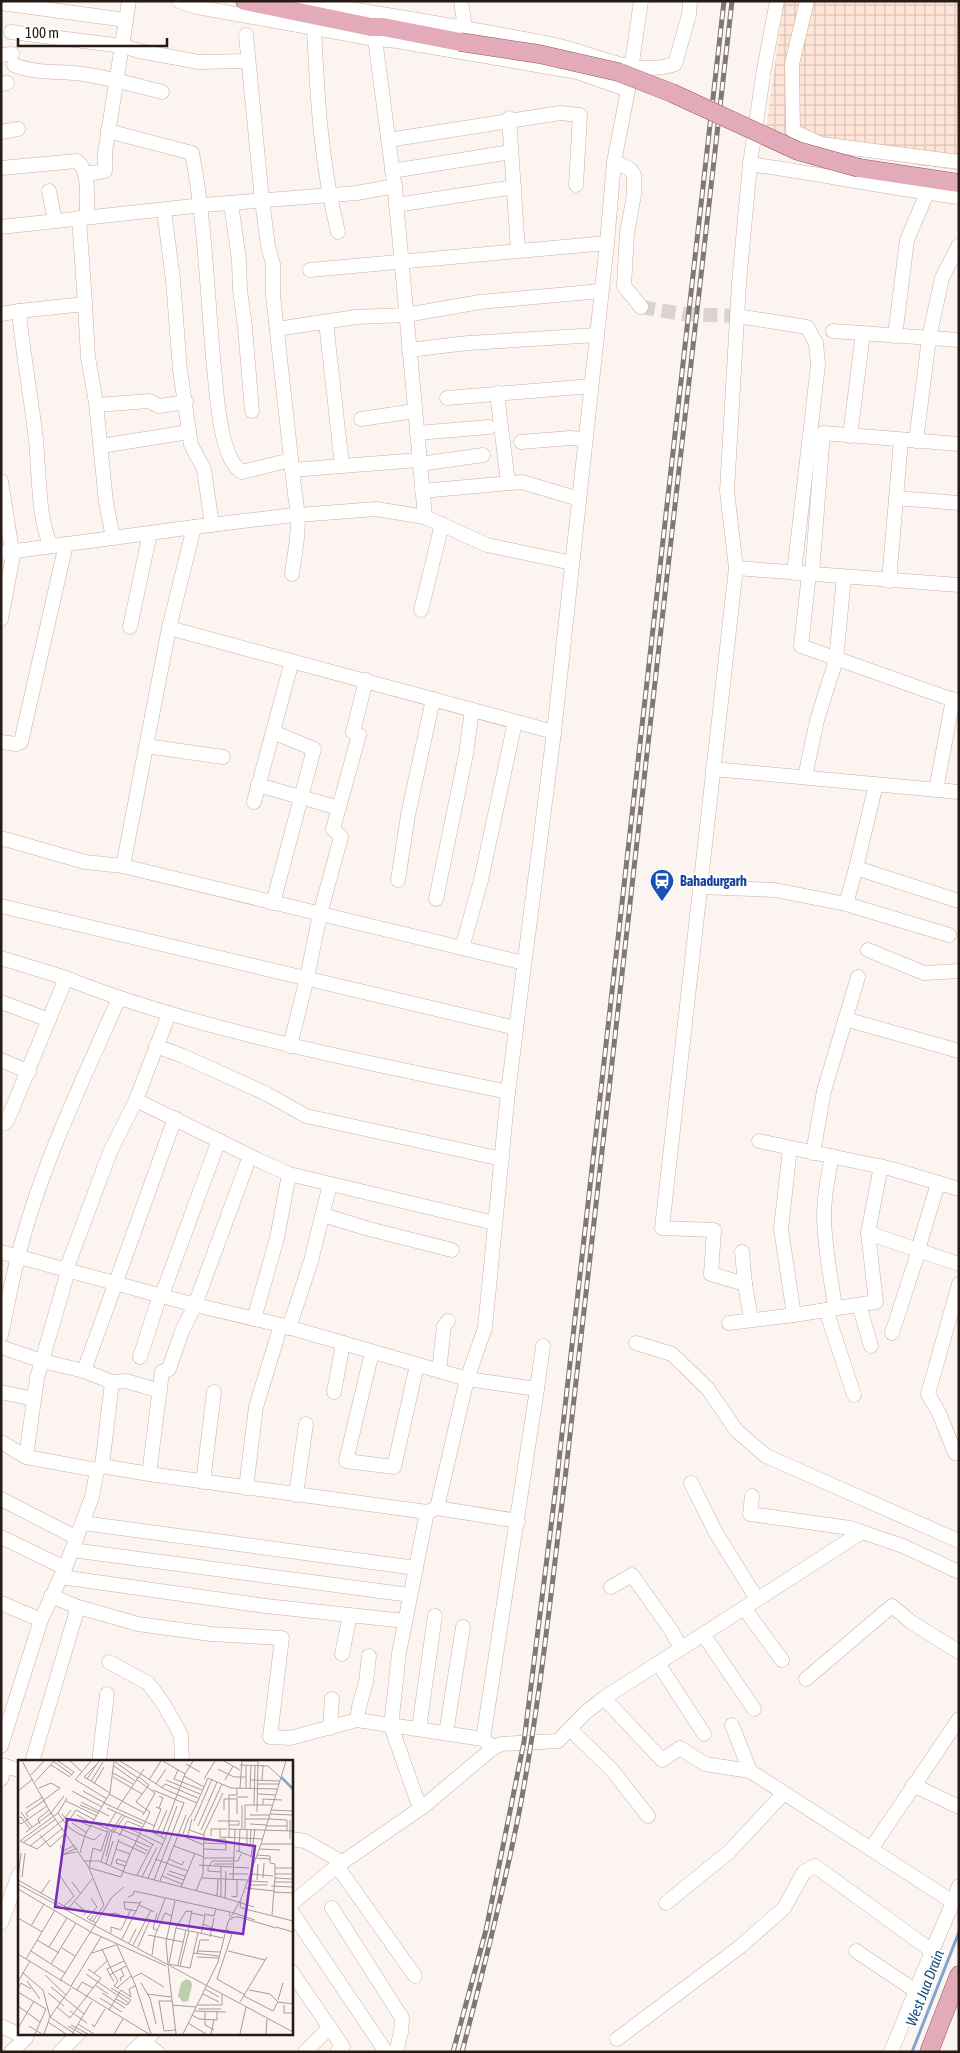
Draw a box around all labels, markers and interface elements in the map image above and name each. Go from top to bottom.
scale bar [18,15,166,47]
text: 100 m [25,24,59,41]
station icon: Bahadurgarh [649,868,675,902]
place label: Bahadurgarh [680,873,747,889]
inset map [18,1760,292,2036]
water label: West Jua Drain [902,1947,947,2028]

